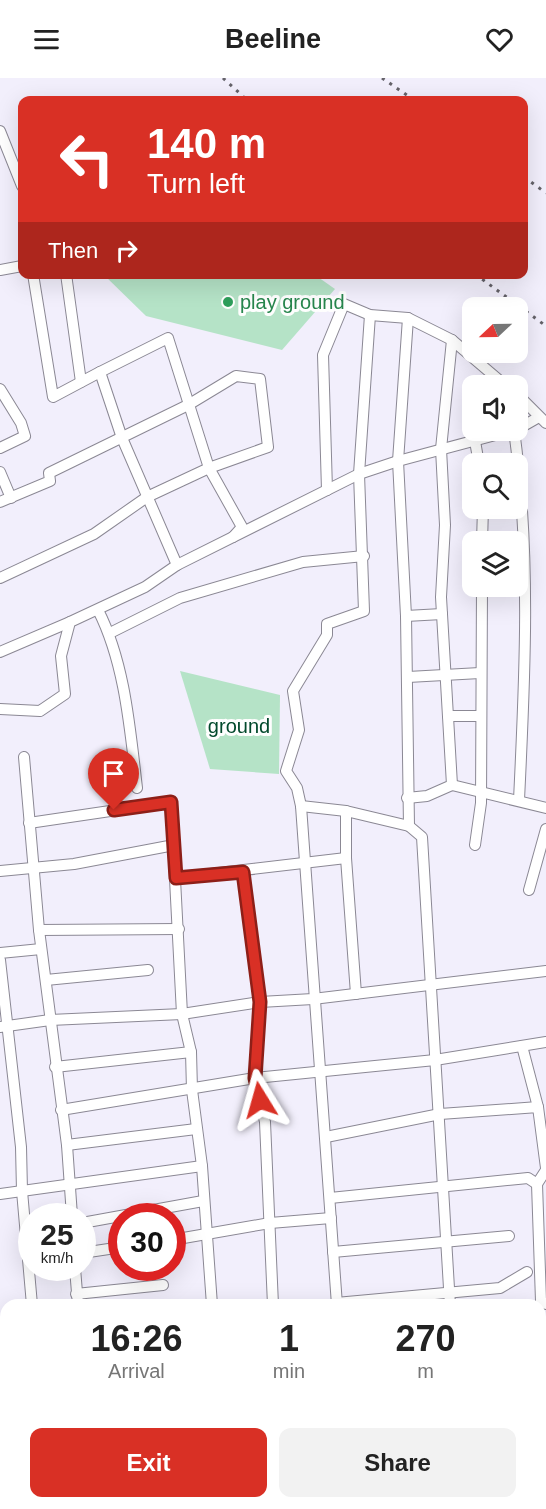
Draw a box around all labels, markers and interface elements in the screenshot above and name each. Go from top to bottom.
icon: menu [30,23,63,56]
icon: heart [483,23,516,56]
text: Beeline [225,24,321,54]
icon: left [48,120,126,198]
text: 140 m [147,120,266,167]
text: Turn left [147,169,245,199]
icon: right [110,234,143,267]
text: Then [48,238,98,263]
place label: play ground [240,291,345,313]
marker: play ground [221,295,235,309]
north arrow [462,297,528,363]
map controls [462,297,528,597]
button: sound [462,375,528,441]
button: search [462,453,528,519]
button: layers [462,531,528,597]
park label: ground [208,715,270,737]
pin [88,748,139,810]
icon: arrive [97,757,130,790]
position arrow [228,1068,292,1132]
speed limit sign: 30 [108,1203,186,1281]
text: 25 [40,1218,74,1251]
text: km/h [41,1249,73,1266]
text: 16:26 [90,1318,182,1359]
text: 1 [279,1318,299,1359]
text: 270 [395,1318,456,1359]
text: Arrival [108,1360,165,1382]
text: min [273,1360,305,1382]
text: m [417,1360,434,1382]
button: Exit [30,1428,267,1497]
button: Share [279,1428,516,1497]

